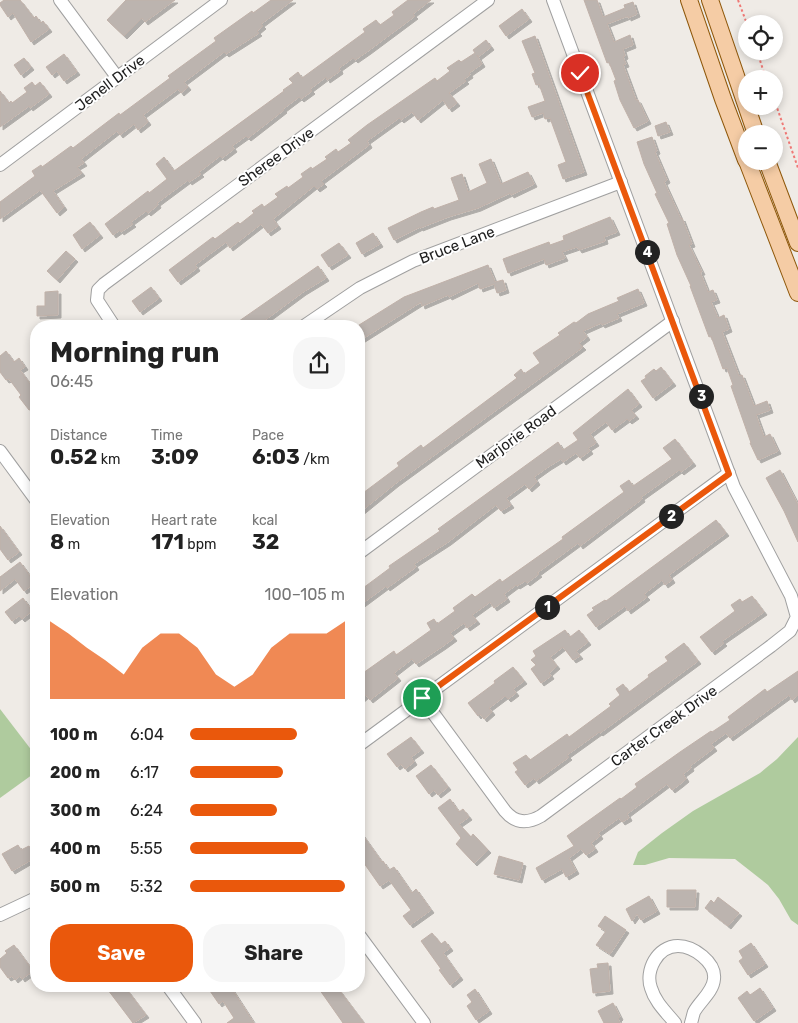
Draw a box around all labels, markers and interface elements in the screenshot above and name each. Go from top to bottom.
map controls [738,15,783,170]
button: locate [738,15,783,60]
street label: Jenell Drive [72,51,148,115]
pin [559,52,601,94]
icon: check [566,59,594,87]
button: + [738,70,783,115]
street label: Sheree Drive [235,124,317,190]
button: − [738,125,783,170]
street label: Bruce Lane [417,222,497,268]
pin: 4 [634,240,660,264]
text: 4 [643,244,652,261]
text: Morning run [50,336,219,369]
button: share [293,337,345,389]
text: 06:45 [50,372,93,391]
pin: 3 [688,384,714,408]
text: 3 [697,388,706,405]
street label: Marjorie Road [472,402,560,472]
text: Distance [50,427,107,444]
text: Time [151,427,183,444]
text: Pace [252,427,284,444]
text: 0.52 [50,444,97,469]
text: 3:09 [151,444,199,469]
text: 6:03 [252,444,300,469]
text: km [97,451,120,468]
text: /km [300,451,330,468]
pin: 2 [658,504,684,528]
text: 2 [667,508,676,525]
text: Elevation [50,512,110,529]
text: Heart rate [151,512,217,529]
text: kcal [252,512,278,529]
text: 8 [50,529,64,554]
text: 171 [151,529,184,554]
text: 32 [252,529,280,554]
text: m [64,536,80,553]
text: bpm [184,536,216,553]
text: Elevation [50,585,119,604]
text: 100–105 m [265,585,345,604]
pin: 1 [534,594,560,620]
text: 1 [544,599,551,616]
pin [401,677,443,719]
street label: Carter Creek Drive [607,681,721,771]
icon: arrive [408,684,436,712]
text: 100 m [50,725,98,744]
text: 6:04 [130,725,164,744]
text: 200 m [50,763,100,782]
text: 6:17 [130,763,159,782]
text: 300 m [50,801,100,820]
text: 6:24 [130,801,163,820]
text: 400 m [50,839,101,858]
text: 5:55 [130,839,163,858]
text: 500 m [50,877,100,896]
text: 5:32 [130,877,163,896]
button: Save [50,924,193,982]
button: Share [203,924,345,982]

